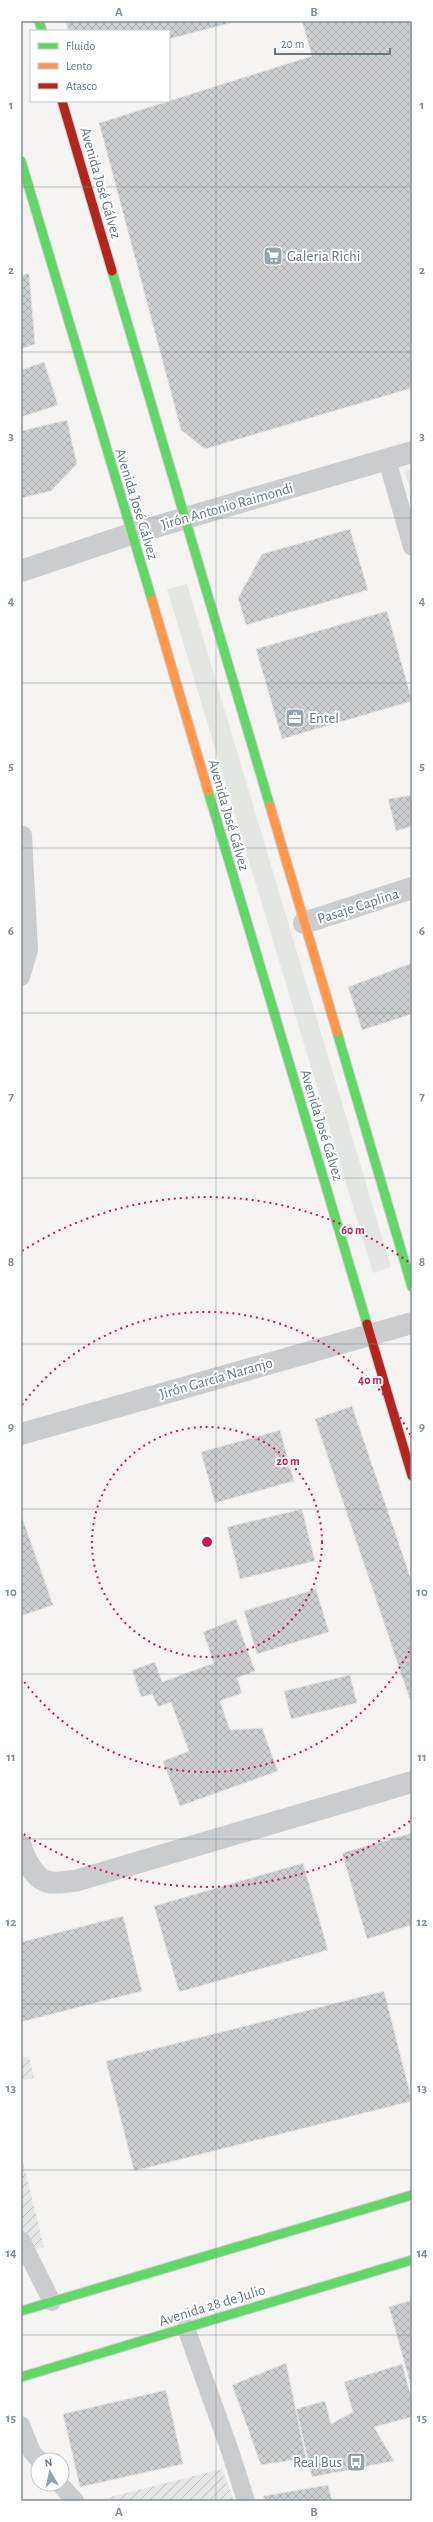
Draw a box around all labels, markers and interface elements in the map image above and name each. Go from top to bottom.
text: A [115,6,123,19]
text: B [310,6,318,19]
legend [30,30,170,102]
scale bar [275,30,390,56]
text: 20 m [281,38,304,50]
text: Fluido [66,40,95,52]
text: Lento [66,60,92,72]
text: Atasco [66,80,97,92]
text: 1 [9,99,13,112]
text: 1 [420,99,424,112]
street label: Avenida José Gálvez [77,126,124,241]
supermarket icon: Galeria Richi [262,245,284,267]
place label: Galeria Richi [287,249,360,264]
text: 2 [8,264,14,277]
text: 2 [419,264,425,277]
text: 3 [8,430,14,443]
text: 3 [419,430,425,443]
street label: Avenida José Gálvez [112,447,161,561]
street label: Jirón Antonio Raimondi [159,480,295,533]
text: 4 [8,595,15,608]
text: 4 [419,595,426,608]
office icon: Entel [284,707,306,729]
place label: Entel [309,711,339,726]
street label: Avenida José Gálvez [205,758,252,873]
text: 5 [8,760,14,773]
text: 5 [419,760,425,773]
street label: Pasaje Caplina [316,886,401,927]
text: 6 [8,925,14,938]
text: 6 [419,925,425,938]
street label: Avenida José Gálvez [297,1068,346,1182]
text: 7 [8,1090,14,1103]
text: 7 [419,1090,425,1103]
text: 60 m [341,1224,365,1236]
text: 8 [8,1256,14,1269]
text: 8 [419,1256,425,1269]
street label: Jirón García Naranjo [158,1355,274,1402]
text: 40 m [358,1374,382,1386]
text: 9 [8,1421,14,1434]
text: 9 [419,1421,425,1434]
text: 20 m [276,1455,300,1467]
centre of rings [200,1535,214,1549]
text: 10 [5,1586,17,1599]
text: 10 [416,1586,428,1599]
text: 11 [6,1751,16,1764]
text: 11 [417,1751,427,1764]
text: 12 [6,1916,16,1929]
text: 12 [417,1916,427,1929]
text: 13 [6,2082,17,2095]
text: 13 [417,2082,428,2095]
text: 14 [5,2247,17,2260]
text: 14 [416,2247,428,2260]
street label: Avenida 28 de Julio [157,2282,267,2329]
text: 15 [6,2412,17,2425]
text: 15 [417,2412,428,2425]
bus stop icon: Real Bus [345,2451,367,2473]
north arrow [30,2452,70,2492]
place label: Real Bus [293,2455,342,2470]
text: N [44,2457,53,2469]
text: A [115,2506,123,2519]
text: B [310,2506,318,2519]

